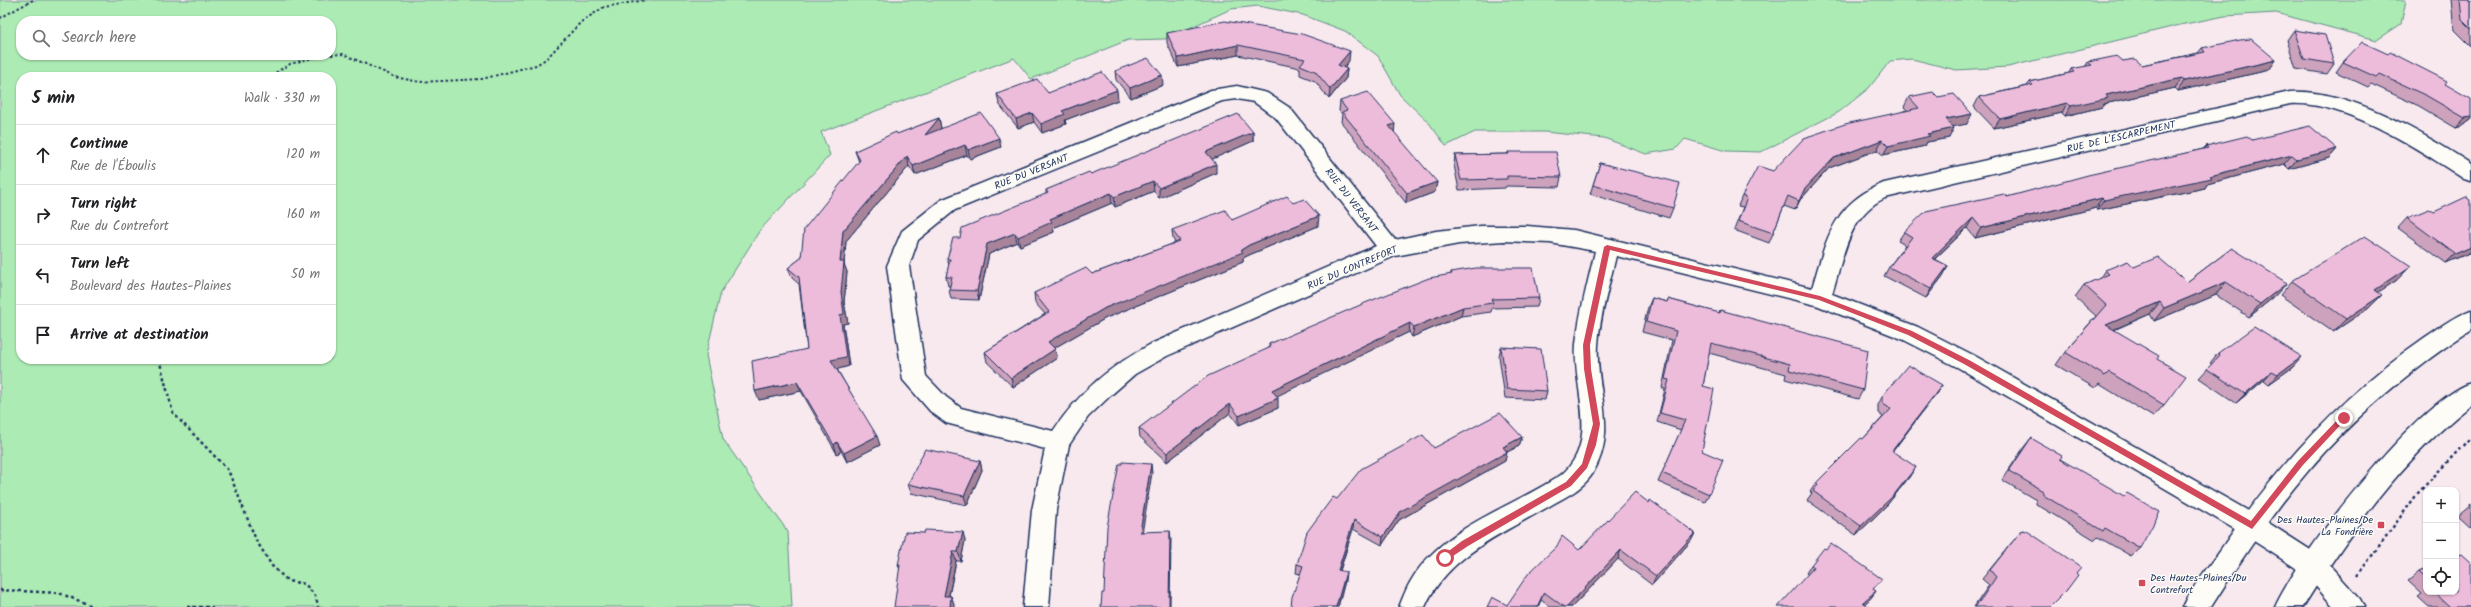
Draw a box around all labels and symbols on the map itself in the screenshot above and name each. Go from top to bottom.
street label: RUE DE L'ESCARPEMENT [2065,116,2179,157]
street label: RUE DU VERSANT [992,149,1072,194]
street label: RUE DU VERSANT [1321,165,1383,238]
street label: RUE DU CONTREFORT [1305,241,1401,294]
route end [2335,409,2353,427]
place label: Des Hautes-Plaines/De La Fondrière [2277,512,2373,540]
marker: Des Hautes-Plaines/De La Fondrière [2376,520,2386,530]
route start [1436,549,1454,567]
place label: Des Hautes-Plaines/Du Contrefort [2150,570,2247,598]
marker: Des Hautes-Plaines/Du Contrefort [2137,578,2147,588]

